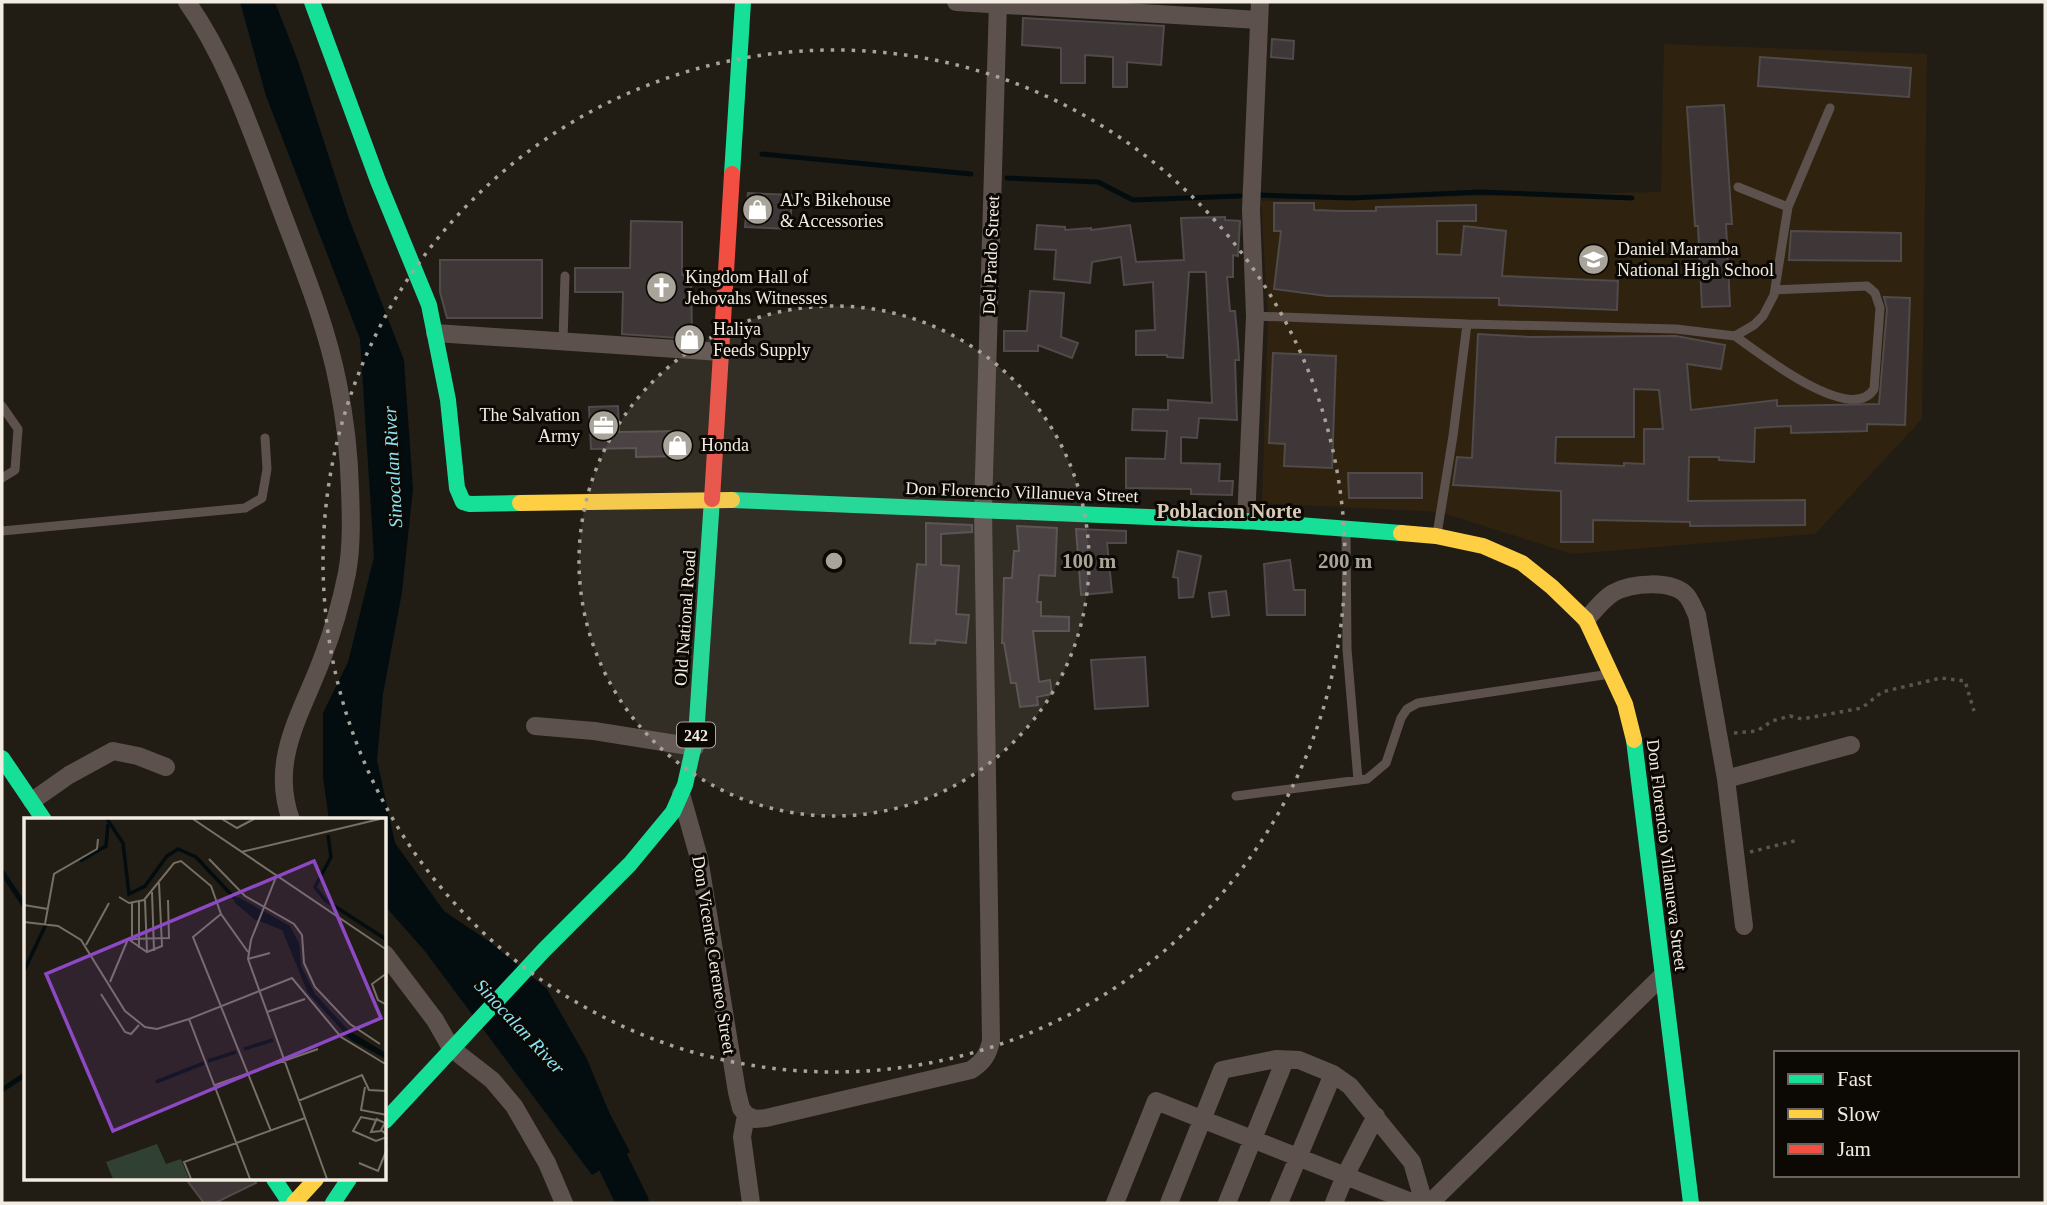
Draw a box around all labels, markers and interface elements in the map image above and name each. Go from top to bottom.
place label: AJ's Bikehouse & Accessories [780,190,891,231]
shop icon: AJ's Bikehouse & Accessories [740,193,774,227]
street label: Del Prado Street [979,195,1003,315]
place label: Daniel Maramba National High School [1617,239,1774,280]
school or university icon: Daniel Maramba National High School [1577,242,1611,276]
place label: Kingdom Hall of Jehovahs Witnesses [685,267,827,308]
church icon: Kingdom Hall of Jehovahs Witnesses [645,270,679,304]
place label: Haliya Feeds Supply [713,319,811,360]
shop icon: Haliya Feeds Supply [673,322,707,356]
water label: Sinocalan River [379,405,406,528]
place label: The Salvation Army [480,405,580,446]
office icon: The Salvation Army [586,408,620,442]
shop icon: Honda [661,428,695,462]
place label: Honda [701,435,749,455]
street label: Don Florencio Villanueva Street [905,478,1139,506]
district label: Poblacion Norte [1156,499,1302,523]
street label: Old National Road [670,549,700,687]
centre of rings [822,549,846,573]
text: 100 m [1062,549,1117,573]
text: 200 m [1318,549,1373,573]
road number: 242 [677,722,715,748]
street label: Don Florencio Villanueva Street [1643,738,1691,972]
inset map [24,818,387,1180]
street label: Don Vicente Cereneo Street [688,854,740,1056]
water label: Sinocalan River [470,975,569,1079]
legend [1774,1051,2019,1177]
text: Fast [1837,1067,1872,1091]
text: Slow [1837,1102,1881,1126]
text: Jam [1837,1137,1871,1161]

